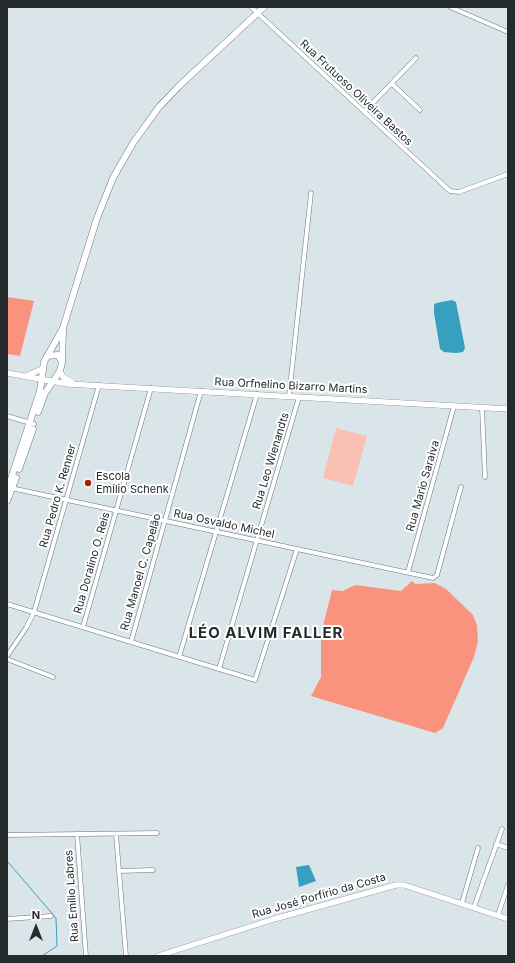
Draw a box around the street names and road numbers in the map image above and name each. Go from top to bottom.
street label: Rua Frutuoso Oliveira Bastos [297,37,415,149]
street label: Rua Orfnelino Bizarro Martins [214,375,368,397]
street label: Rua Leo Wienandts [250,411,292,511]
street label: Rua Mario Saraiva [404,439,442,533]
street label: Rua Pedro K. Renner [37,443,79,549]
street label: Rua Osvaldo Michel [172,507,276,541]
street label: Rua Doralino O. Reis [71,511,113,615]
street label: Rua Manoel C. Capelão [118,512,164,632]
street label: Rua Emílio Labres [62,850,82,942]
street label: Rua José Porfírio da Costa [251,871,387,921]

